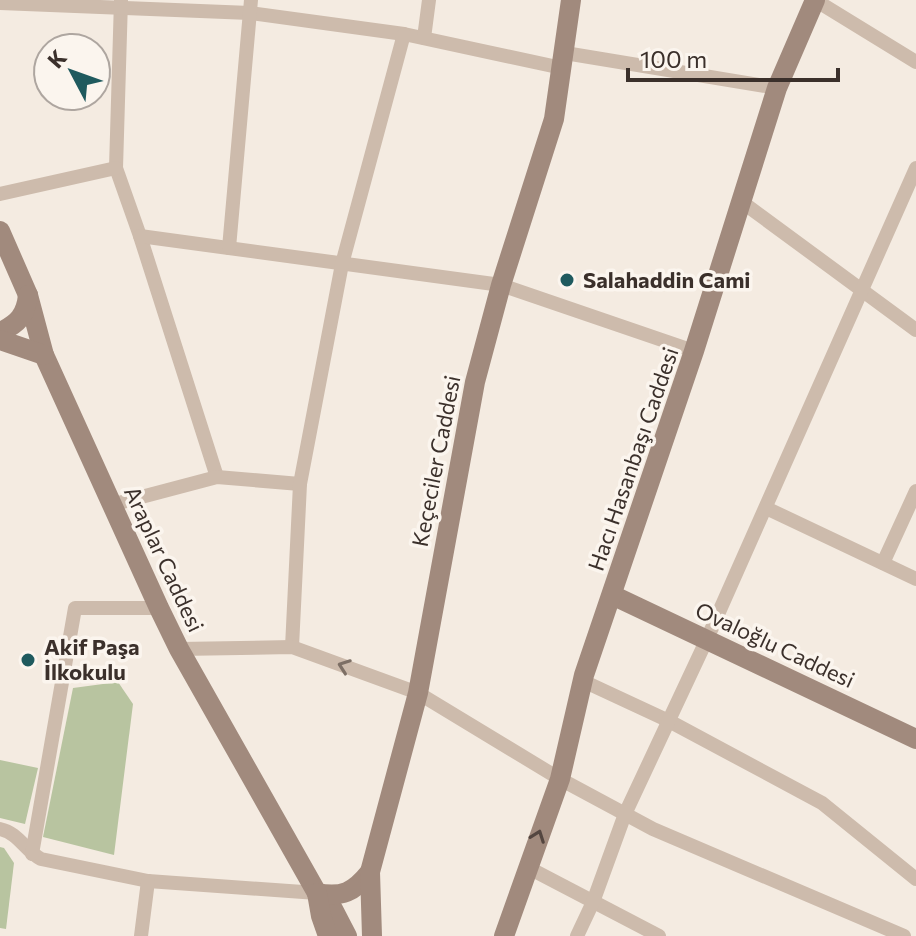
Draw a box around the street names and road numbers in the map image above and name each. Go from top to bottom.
street label: Hacı Hasanbaşı Caddesi [582,344,683,574]
street label: Keçeciler Caddesi [406,373,465,549]
street label: Araplar Caddesi [119,482,210,636]
street label: Ovaloğlu Caddesi [691,596,859,693]

